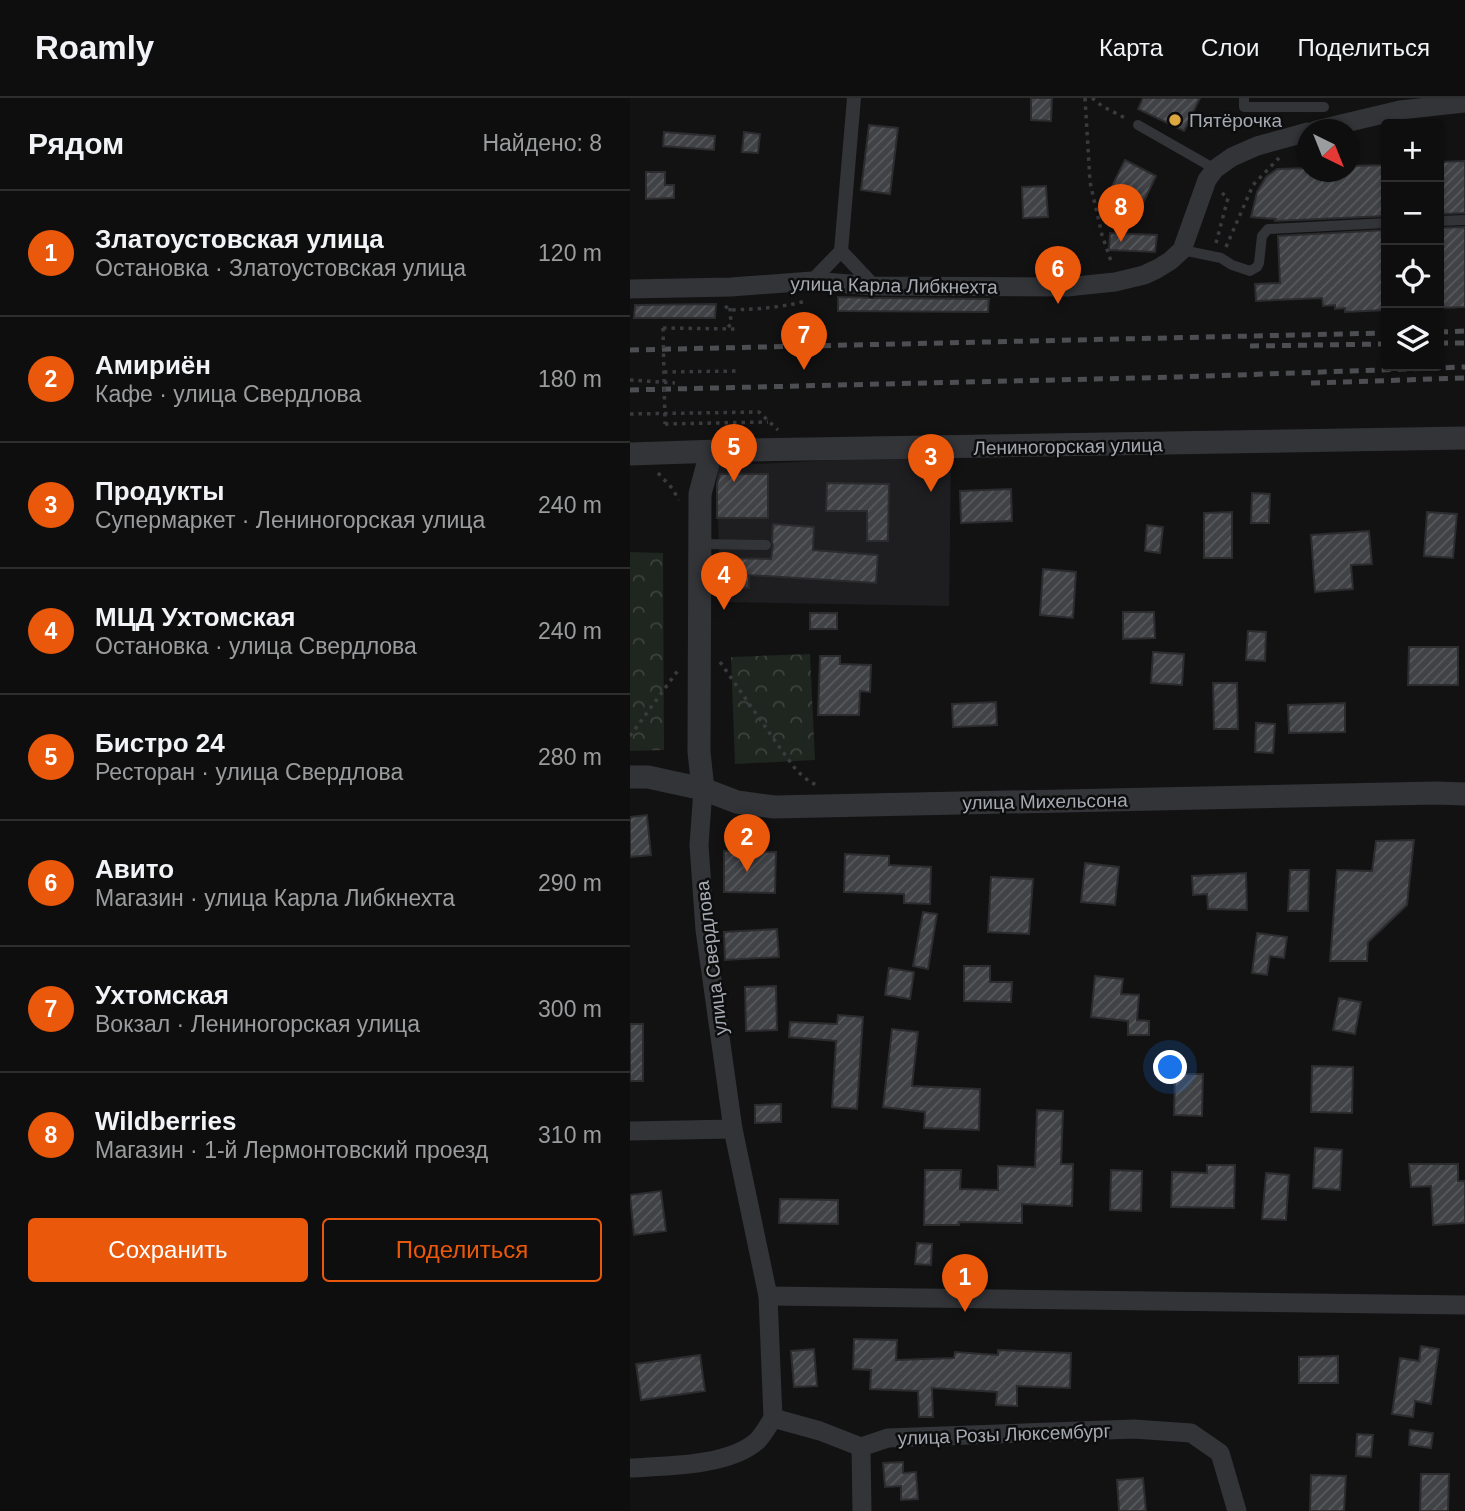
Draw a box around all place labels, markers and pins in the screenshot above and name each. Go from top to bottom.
place label: Пятёрочка [1189,110,1283,131]
marker: Пятёрочка [1167,112,1183,128]
pin: 8 [1098,184,1144,242]
pin: 6 [1035,246,1081,304]
pin: 7 [781,312,827,370]
pin: 5 [711,424,757,482]
pin: 3 [908,434,954,492]
pin: 4 [701,552,747,610]
pin: 2 [724,814,770,872]
pin: 1 [942,1254,988,1312]

